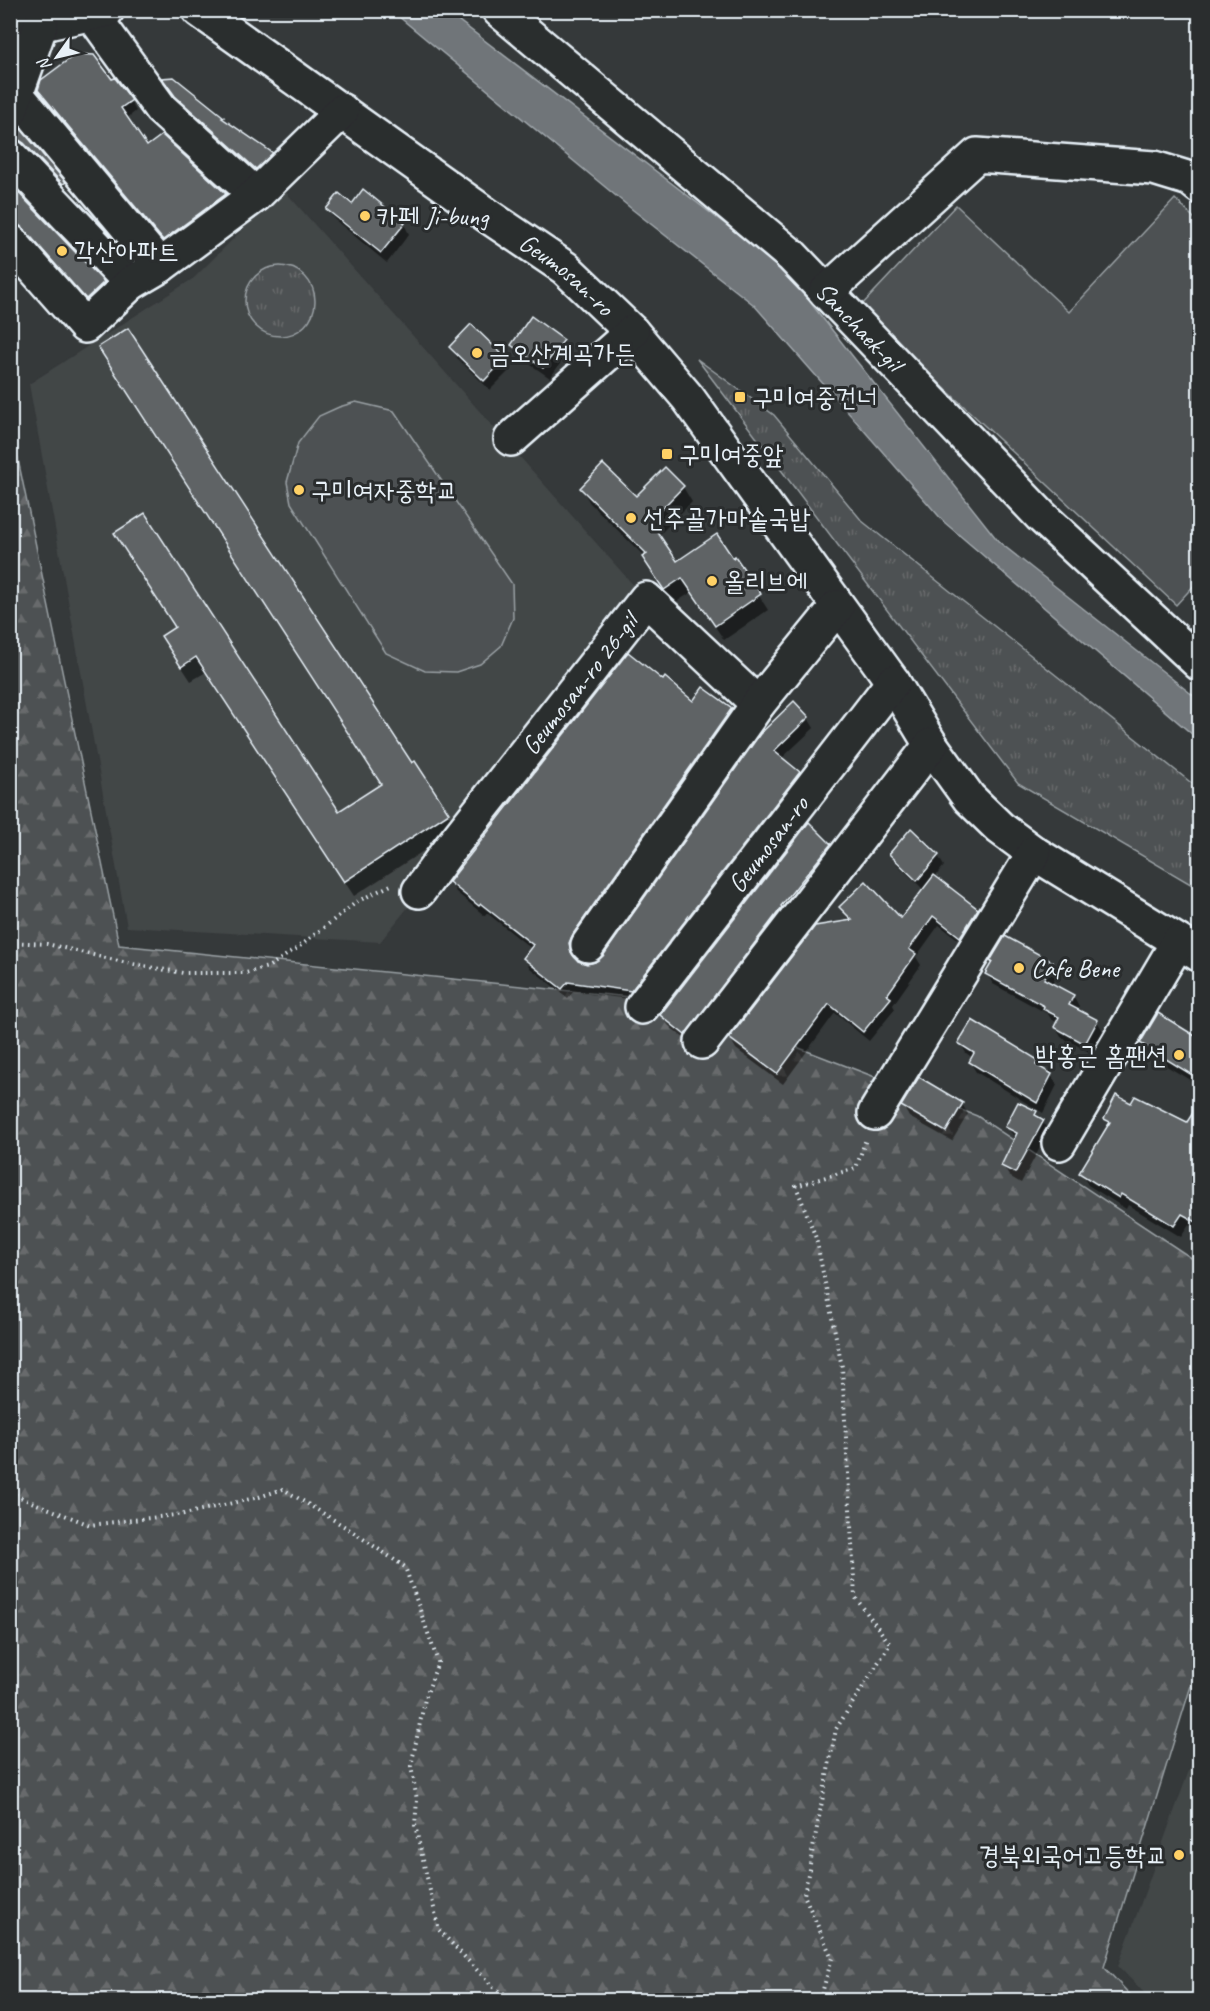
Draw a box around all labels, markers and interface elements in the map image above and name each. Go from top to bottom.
north arrow [27,27,87,87]
text: N [33,53,56,75]
place label: 카페 Ji-bung [377,200,490,233]
marker: 카페 Ji-bung [358,209,372,223]
street label: Geumosan-ro [513,226,622,324]
place label: 각산아파트 [74,235,179,268]
marker: 각산아파트 [55,244,69,258]
street label: Sanchaek-gil [808,275,913,382]
place label: 금오산계곡가든 [489,337,635,370]
marker: 금오산계곡가든 [470,346,484,360]
place label: 구미여중건너 [752,381,878,414]
marker: 구미여중건너 [733,390,747,404]
place label: 구미여중앞 [679,438,784,471]
marker: 구미여중앞 [660,447,674,461]
place label: 구미여자중학교 [311,474,457,507]
marker: 구미여자중학교 [292,483,306,497]
place label: 선주골가마솥국밥 [643,502,810,535]
marker: 선주골가마솥국밥 [624,511,638,525]
place label: 올리브에 [724,565,808,598]
marker: 올리브에 [705,574,719,588]
street label: Geumosan-ro 26-gil [514,603,648,761]
street label: Geumosan-ro [721,788,817,899]
place label: Cafe Bene [1031,952,1121,985]
marker: Cafe Bene [1012,961,1026,975]
place label: 박홍근 홈팬션 [1035,1039,1167,1072]
marker: 박홍근 홈팬션 [1172,1048,1186,1062]
place label: 경북외국어고등학교 [979,1839,1167,1872]
marker: 경북외국어고등학교 [1172,1848,1186,1862]

